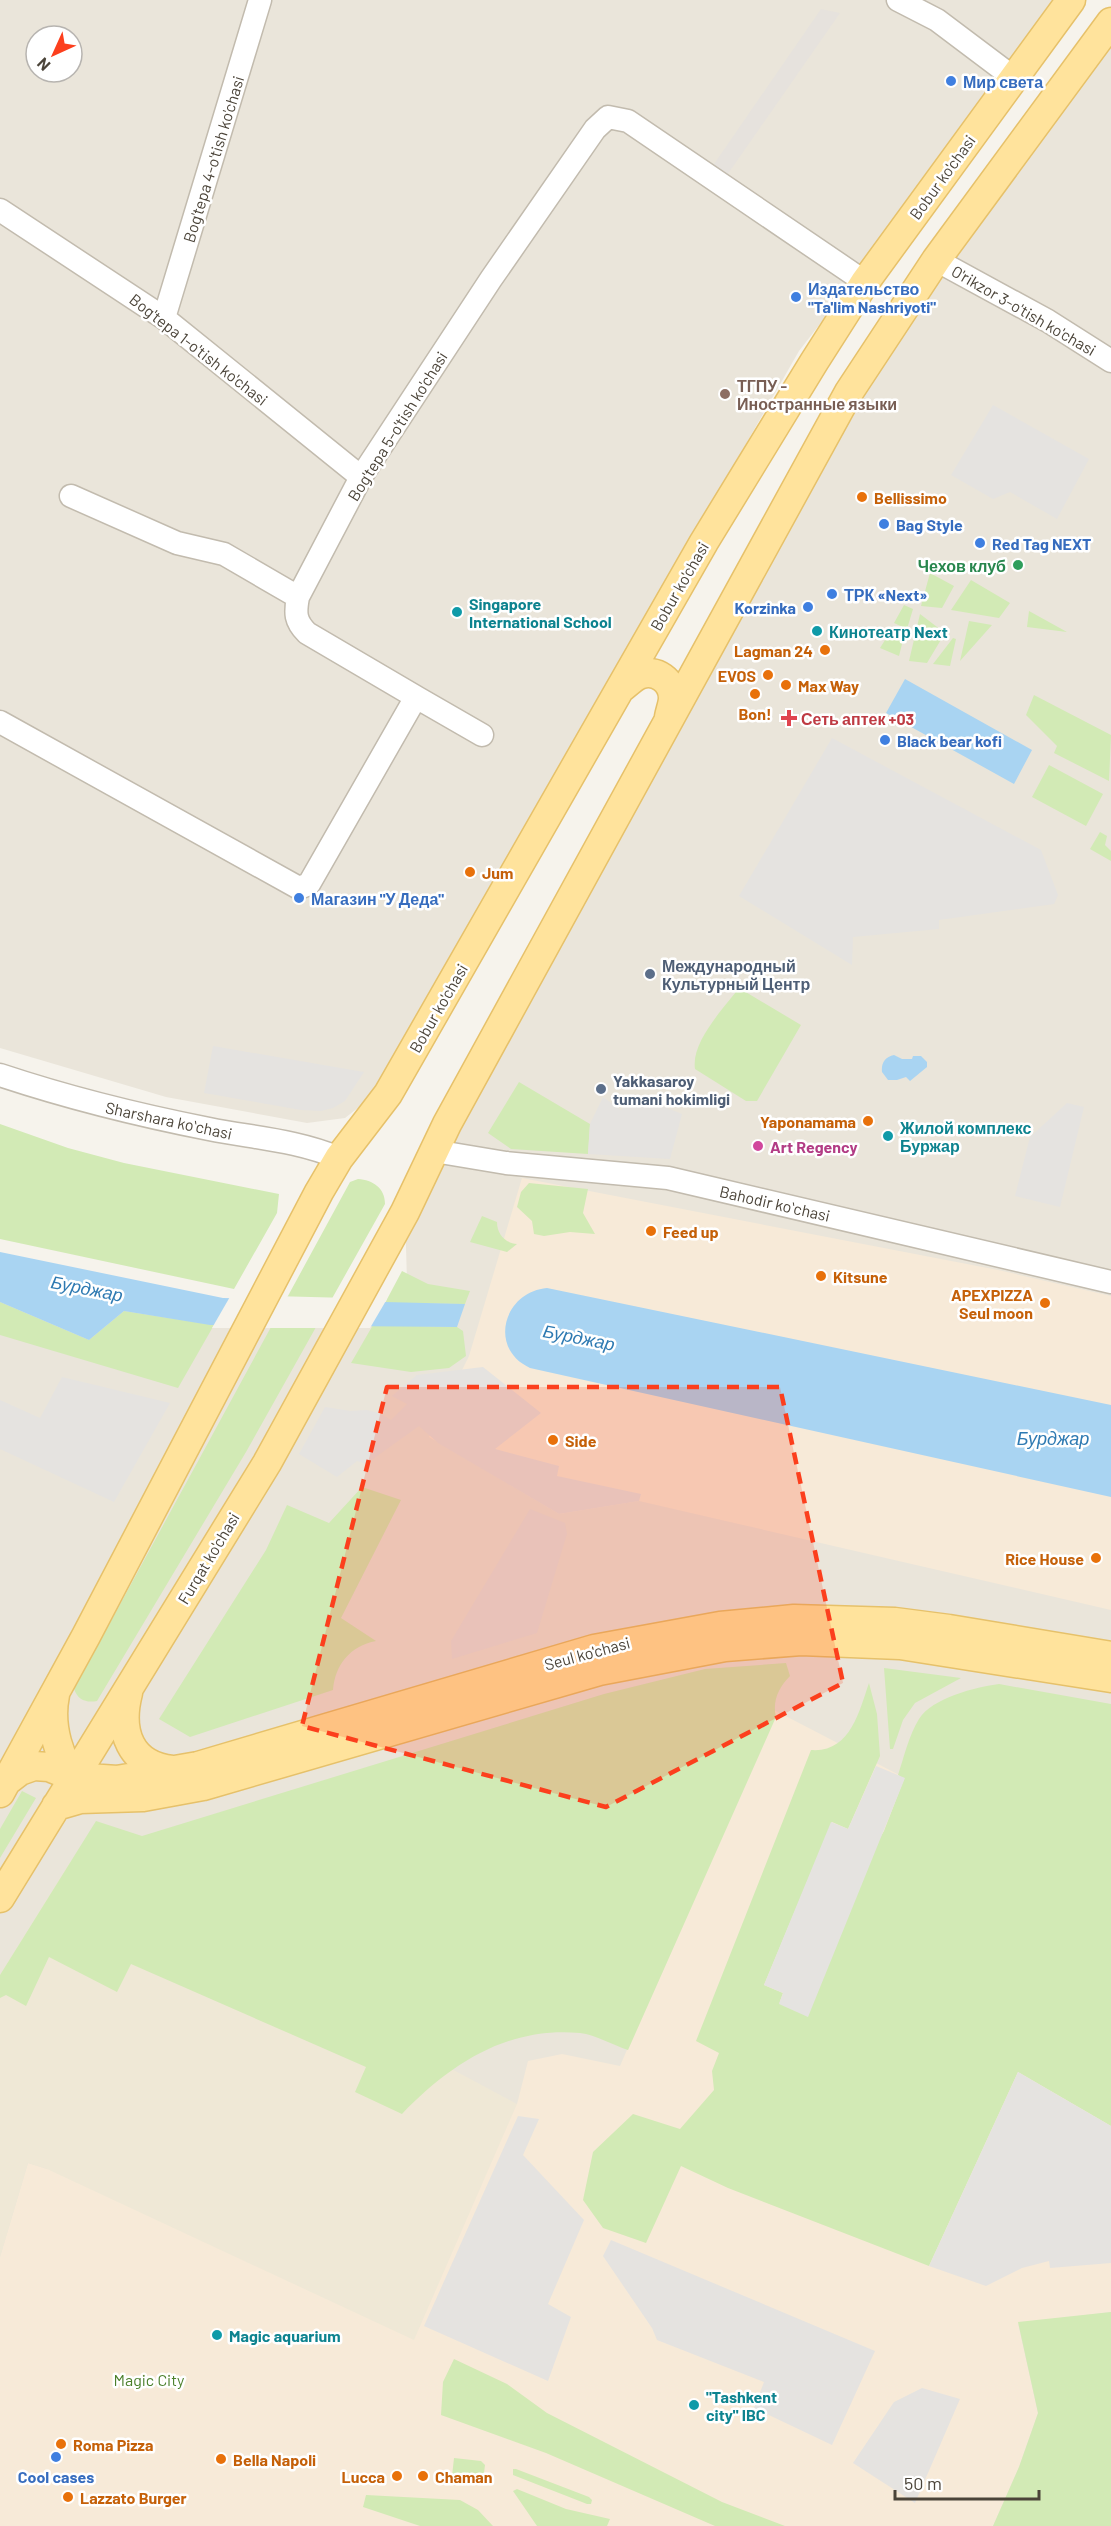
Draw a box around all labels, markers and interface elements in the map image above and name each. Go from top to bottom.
north arrow [24,24,84,84]
text: N [33,54,54,75]
place label: Мир света [963,72,1043,91]
street label: Bog'tepa 4-o'tish ko'chasi [179,73,247,245]
marker: Мир света [944,74,958,88]
street label: Bobur ko'chasi [905,131,979,223]
street label: O'rikzor 3-o'tish ko'chasi [948,261,1100,359]
place label: Издательство "Ta'lim Nashriyoti" [808,279,936,316]
street label: Bog'tepa 1-o'tish ko'chasi [126,289,272,409]
marker: Издательство "Ta'lim Nashriyoti" [789,290,803,304]
street label: Bog'tepa 5-o'tish ko'chasi [343,348,451,504]
place label: ТГПУ - Иностранные языки [737,376,897,413]
marker: ТГПУ - Иностранные языки [718,387,732,401]
place label: Bellissimo [874,488,947,507]
marker: Bellissimo [855,490,869,504]
place label: Bag Style [896,515,963,534]
marker: Bag Style [877,517,891,531]
place label: Red Tag NEXT [992,534,1091,553]
marker: Red Tag NEXT [973,536,987,550]
street label: Bobur ko'chasi [646,538,712,634]
place label: Чехов клуб [918,556,1006,575]
marker: Чехов клуб [1011,558,1025,572]
place label: ТРК «Next» [844,585,927,604]
marker: ТРК «Next» [825,587,839,601]
place label: Singapore International School [469,594,612,631]
place label: Korzinka [735,598,796,617]
marker: Korzinka [801,600,815,614]
marker: Singapore International School [450,605,464,619]
place label: Кинотеатр Next [829,622,948,641]
marker: Кинотеатр Next [810,624,824,638]
place label: Lagman 24 [734,641,813,660]
marker: Lagman 24 [818,643,832,657]
place label: EVOS [718,666,756,685]
marker: EVOS [761,668,775,682]
place label: Max Way [798,676,859,695]
marker: Max Way [779,678,793,692]
marker: Bon! [748,687,762,701]
place label: Bon! [738,704,772,723]
place label: Сеть аптек +03 [801,709,914,728]
marker: Сеть аптек +03 [782,711,796,725]
place label: Black bear kofi [897,731,1002,750]
marker: Black bear kofi [878,733,892,747]
place label: Jum [482,863,513,882]
marker: Jum [463,865,477,879]
place label: Магазин "У Деда" [311,889,444,908]
marker: Магазин "У Деда" [292,891,306,905]
place label: Международный Культурный Центр [662,956,810,993]
street label: Bobur ko'chasi [405,960,471,1056]
marker: Международный Культурный Центр [643,967,657,981]
place label: Yakkasaroy tumani hokimligi [613,1071,730,1108]
marker: Yakkasaroy tumani hokimligi [594,1082,608,1096]
street label: Sharshara koʻchasi [104,1097,234,1143]
place label: Yaponamama [760,1112,856,1131]
marker: Yaponamama [861,1114,875,1128]
place label: Жилой комплекс Буржар [899,1118,1032,1155]
marker: Жилой комплекс Буржар [881,1129,895,1143]
place label: Art Regency [770,1137,857,1156]
marker: Art Regency [751,1139,765,1153]
street label: Bahodir koʻchasi [718,1181,832,1225]
place label: Feed up [663,1222,719,1241]
marker: Feed up [644,1224,658,1238]
place label: Kitsune [833,1267,888,1286]
marker: Kitsune [814,1269,828,1283]
water label: Бурджар [49,1270,125,1306]
place label: APEXPIZZA Seul moon [951,1285,1033,1322]
marker: APEXPIZZA Seul moon [1038,1296,1052,1310]
water label: Бурджар [541,1319,617,1355]
water label: Бурджар [1017,1427,1089,1449]
place label: Side [565,1431,597,1450]
marker: Side [546,1433,560,1447]
street label: Furqat ko'chasi [173,1509,243,1607]
place label: Rice House [1005,1549,1084,1568]
marker: Rice House [1089,1551,1103,1565]
street label: Seul ko'chasi [542,1632,632,1674]
place label: Magic aquarium [229,2326,341,2345]
marker: Magic aquarium [210,2328,224,2342]
park label: Magic City [114,2370,185,2389]
place label: "Tashkent city" IBC [706,2387,777,2424]
marker: "Tashkent city" IBC [687,2398,701,2412]
place label: Roma Pizza [73,2435,153,2454]
marker: Roma Pizza [54,2437,68,2451]
marker: Cool cases [49,2450,63,2464]
place label: Bella Napoli [233,2450,316,2469]
marker: Bella Napoli [214,2452,228,2466]
scale bar [895,2463,1039,2501]
place label: Cool cases [18,2467,94,2486]
place label: Lucca [342,2467,385,2486]
place label: Chaman [435,2467,493,2486]
marker: Lucca [390,2469,404,2483]
marker: Chaman [416,2469,430,2483]
text: 50 m [904,2472,942,2494]
place label: Lazzato Burger [80,2488,187,2507]
marker: Lazzato Burger [61,2490,75,2504]

